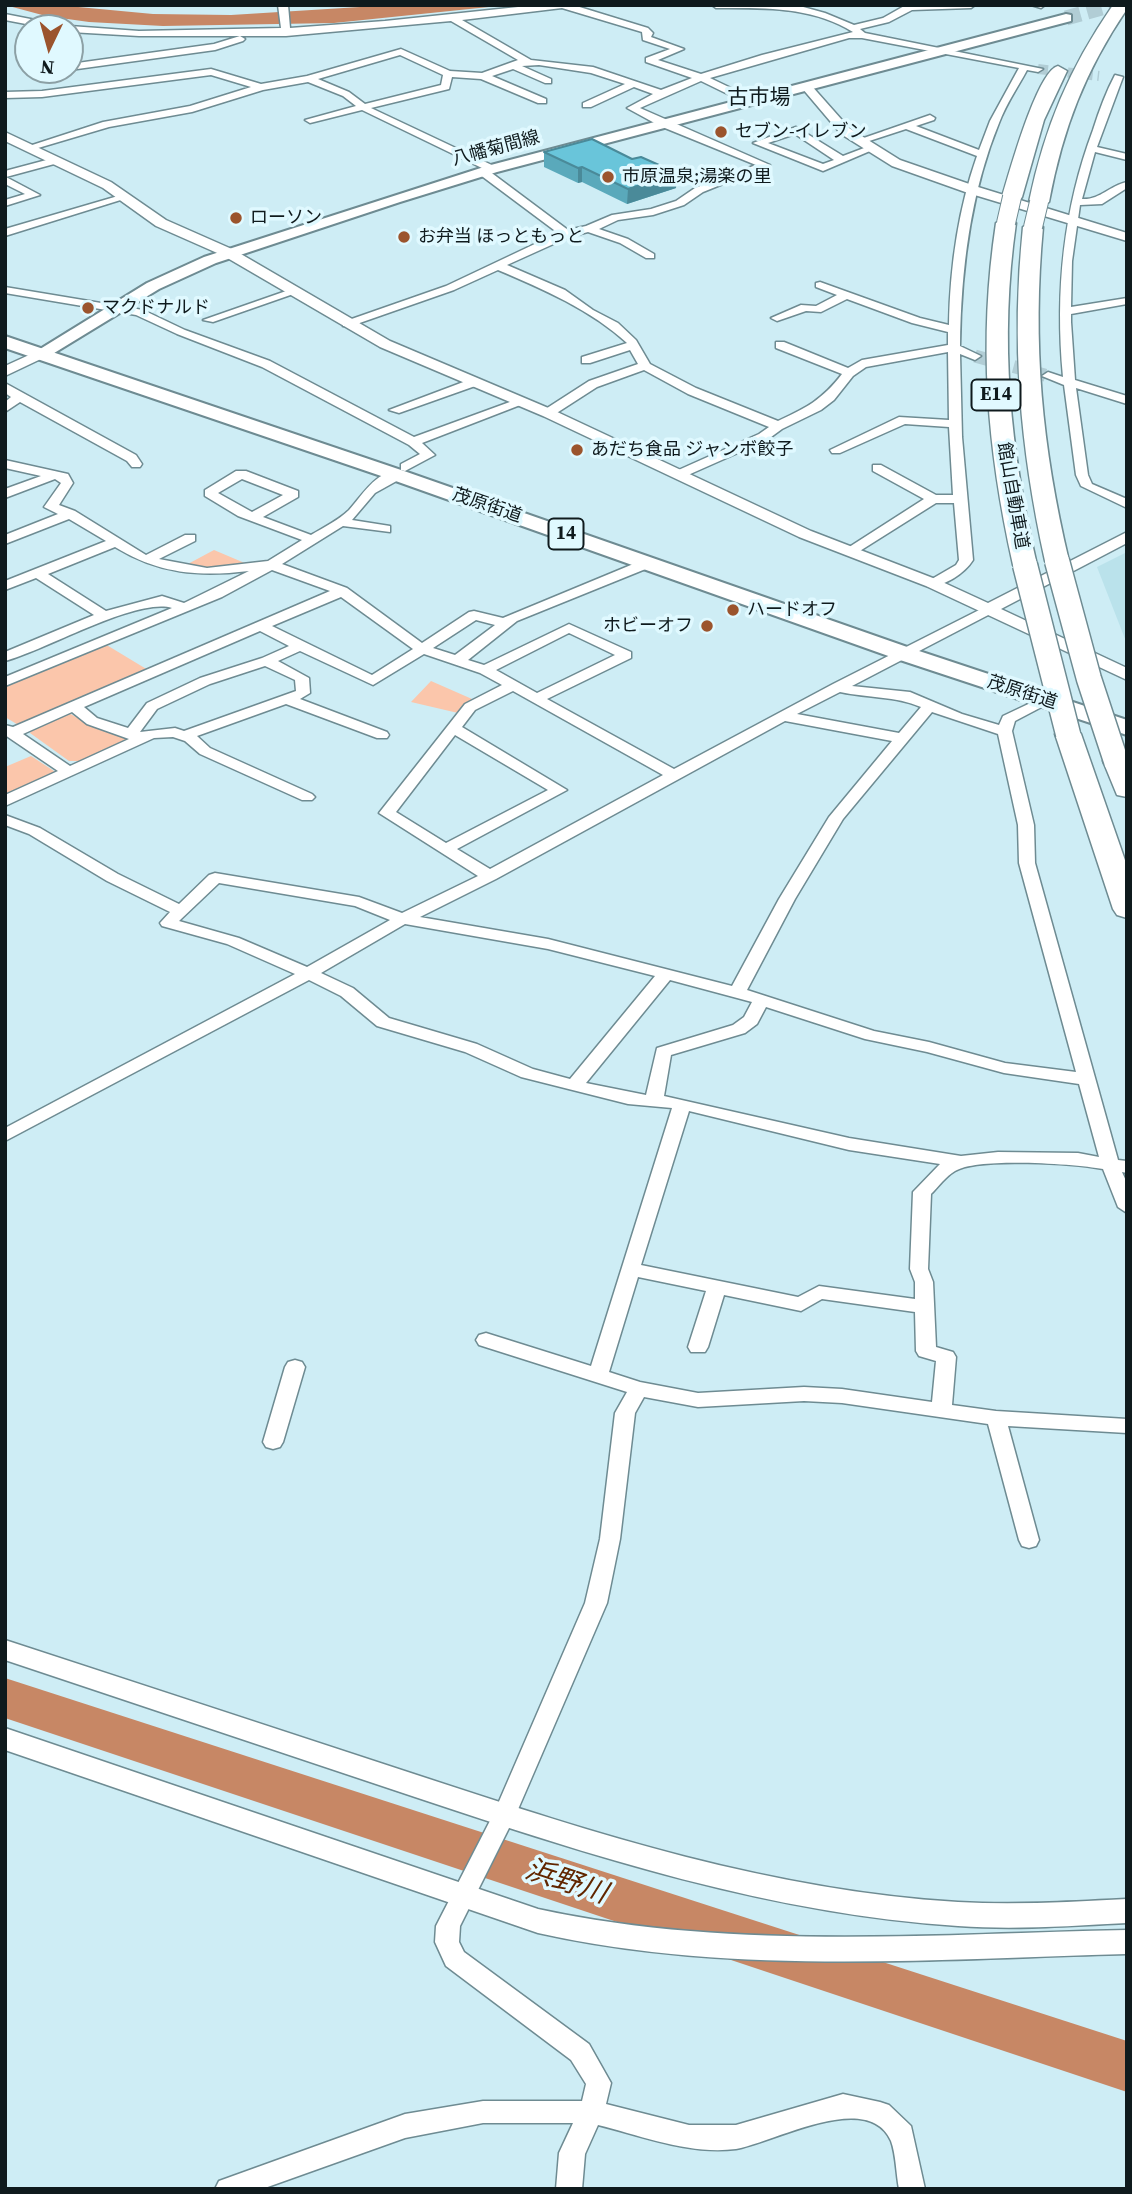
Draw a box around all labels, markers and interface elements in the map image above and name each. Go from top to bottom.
north arrow [14,14,84,84]
text: N [39,54,55,81]
district label: 古市場 [728,86,790,112]
place label: セブン-イレブン [735,121,867,143]
marker: セブン-イレブン [713,124,729,140]
street label: 八幡菊間線 [450,127,542,171]
place label: 市原温泉;湯楽の里 [622,166,771,188]
marker: 市原温泉;湯楽の里 [600,169,616,185]
place label: ローソン [250,207,322,229]
marker: ローソン [228,210,244,226]
place label: お弁当 ほっともっと [418,226,584,248]
marker: お弁当 ほっともっと [396,229,412,245]
place label: マクドナルド [102,297,210,319]
marker: マクドナルド [80,300,96,316]
road number: E14 [972,380,1020,410]
place label: あだち食品 ジャンボ餃子 [591,439,793,461]
street label: 館山自動車道 [992,441,1032,551]
marker: あだち食品 ジャンボ餃子 [569,442,585,458]
street label: 茂原街道 [449,484,525,528]
road number: 14 [548,519,584,550]
place label: ハードオフ [747,599,837,621]
marker: ハードオフ [725,602,741,618]
place label: ホビーオフ [603,615,693,637]
marker: ホビーオフ [699,618,715,634]
street label: 茂原街道 [984,672,1060,714]
water label: 浜野川 [521,1854,611,1912]

